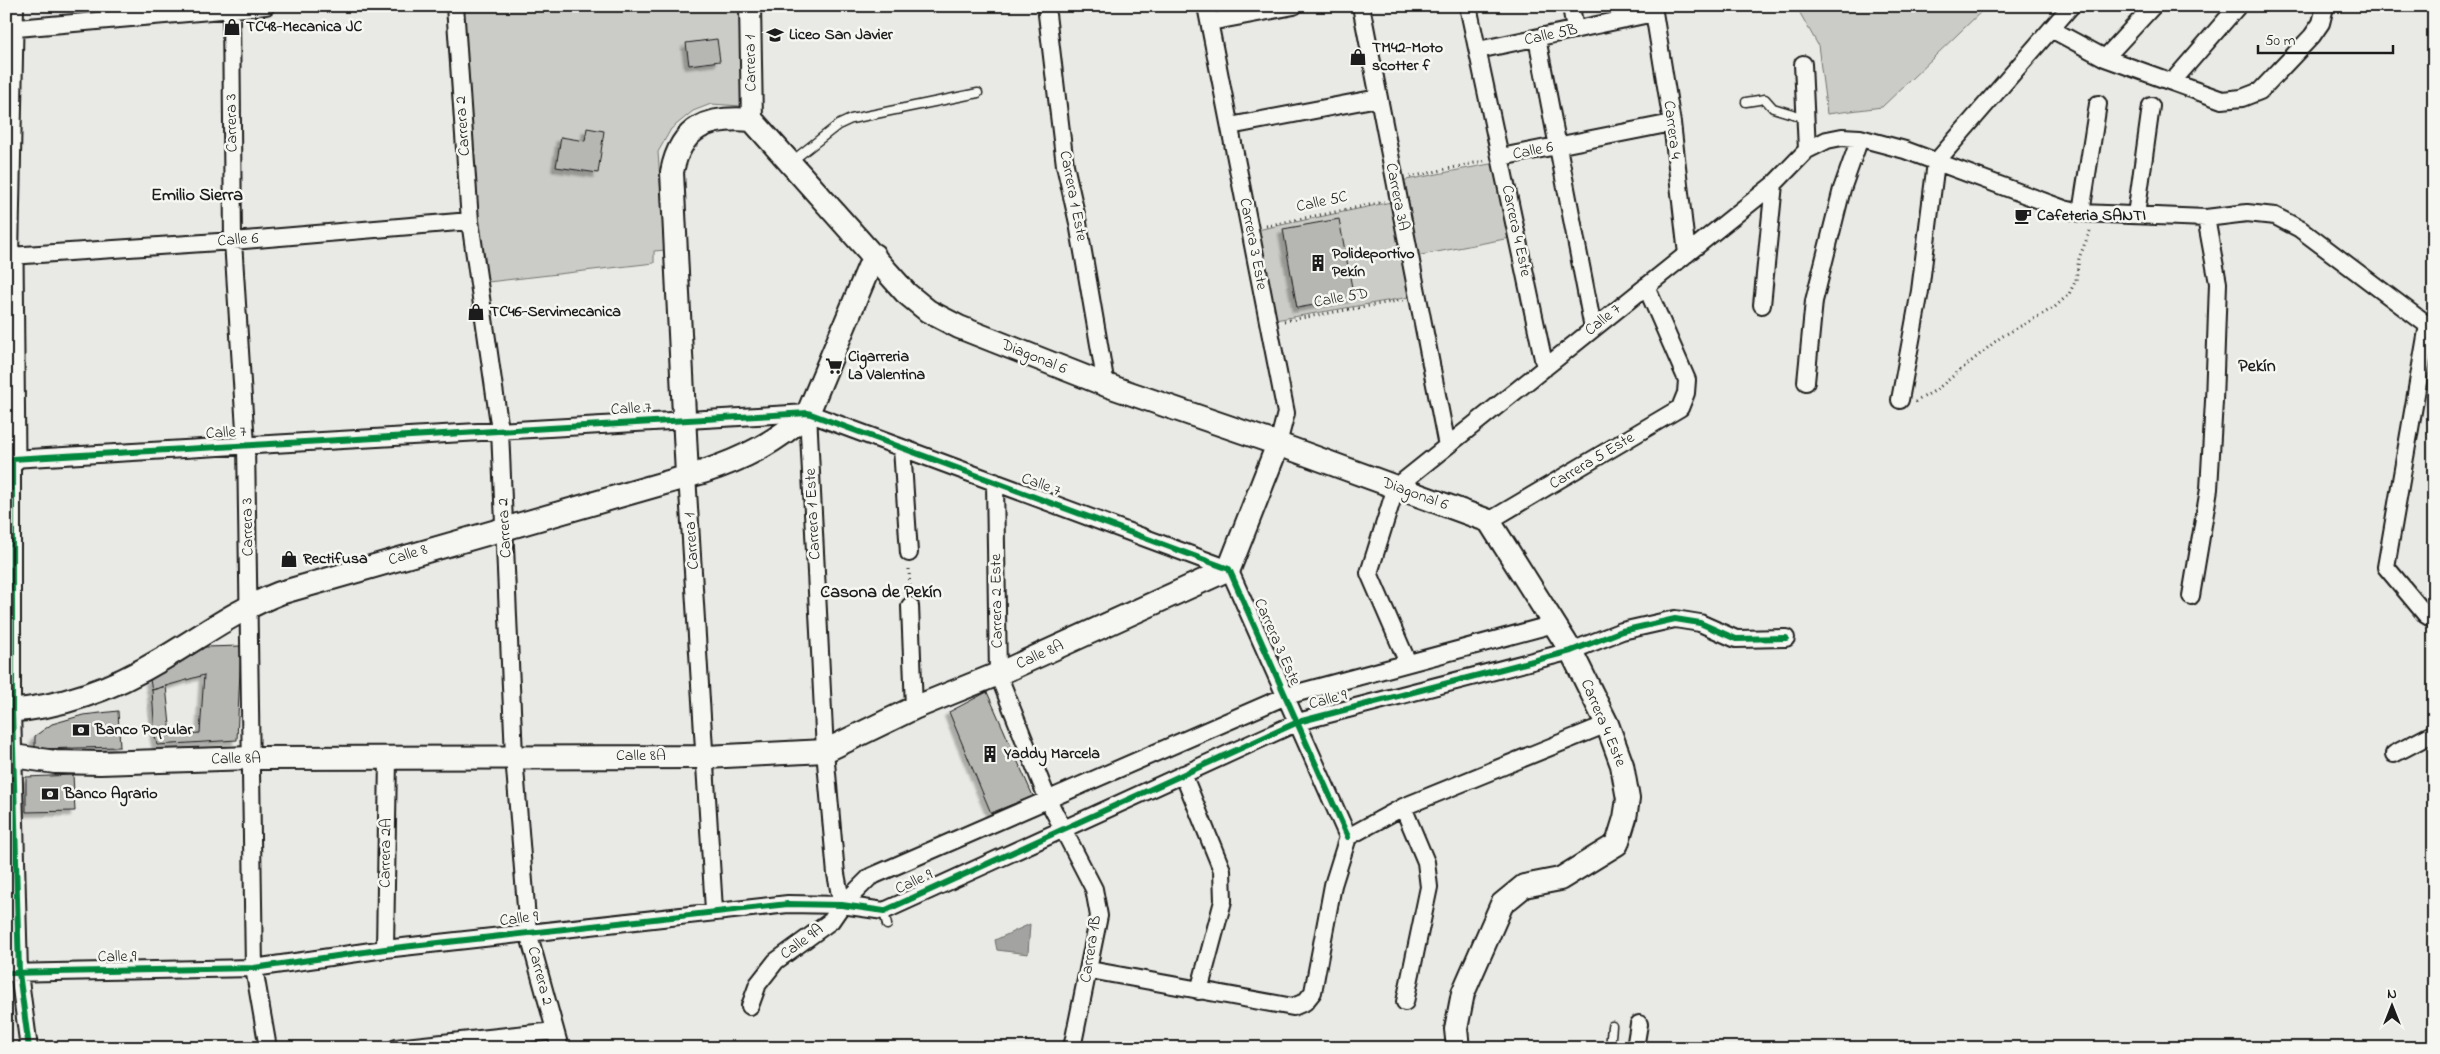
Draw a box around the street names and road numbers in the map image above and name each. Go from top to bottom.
street label: Calle 5B [1522,18,1580,52]
street label: Carrera 1 [739,34,763,92]
street label: Carrera 3 [219,93,245,153]
street label: Carrera 2 [449,95,477,157]
street label: Carrera 4 [1657,99,1688,161]
street label: Calle 6 [1511,135,1555,167]
street label: Carrera 1 Este [1052,149,1094,244]
street label: Carrera 3A [1379,161,1415,233]
street label: Carrera 4 Este [1495,183,1538,280]
street label: Calle 5C [1294,185,1350,219]
street label: Carrera 3 Este [1232,196,1274,293]
street label: Calle 6 [217,227,259,253]
street label: Calle 5D [1312,281,1370,315]
street label: Calle 7 [1580,298,1627,342]
street label: Diagonal 6 [997,333,1071,381]
street label: Calle 7 [610,396,652,422]
street label: Calle 7 [205,420,247,446]
street label: Carrera 5 Este [1545,426,1640,496]
street label: Carrera 1 Este [799,467,827,560]
street label: Calle 7 [1018,467,1065,503]
street label: Diagonal 6 [1378,471,1452,517]
street label: Carrera 3 [235,497,261,557]
street label: Carrera 2 [491,497,519,559]
street label: Carrera 1 [678,512,706,570]
street label: Calle 8 [385,538,431,572]
street label: Carrera 2 Este [984,553,1010,648]
street label: Carrera 3 Este [1247,595,1307,690]
street label: Calle 8A [1012,634,1068,676]
street label: Carrera 4 Este [1574,675,1633,771]
street label: Calle 9 [1306,684,1350,716]
street label: Calle 8A [616,744,666,768]
street label: Calle 8A [211,747,261,771]
street label: Carrera 2A [373,818,399,888]
street label: Calle 9 [891,863,937,901]
street label: Calle 9 [498,905,540,933]
street label: Carrera 1B [1074,913,1108,984]
street label: Calle 9A [775,918,829,966]
street label: Carrera 2 [521,944,559,1008]
street label: Calle 9 [97,945,137,969]

